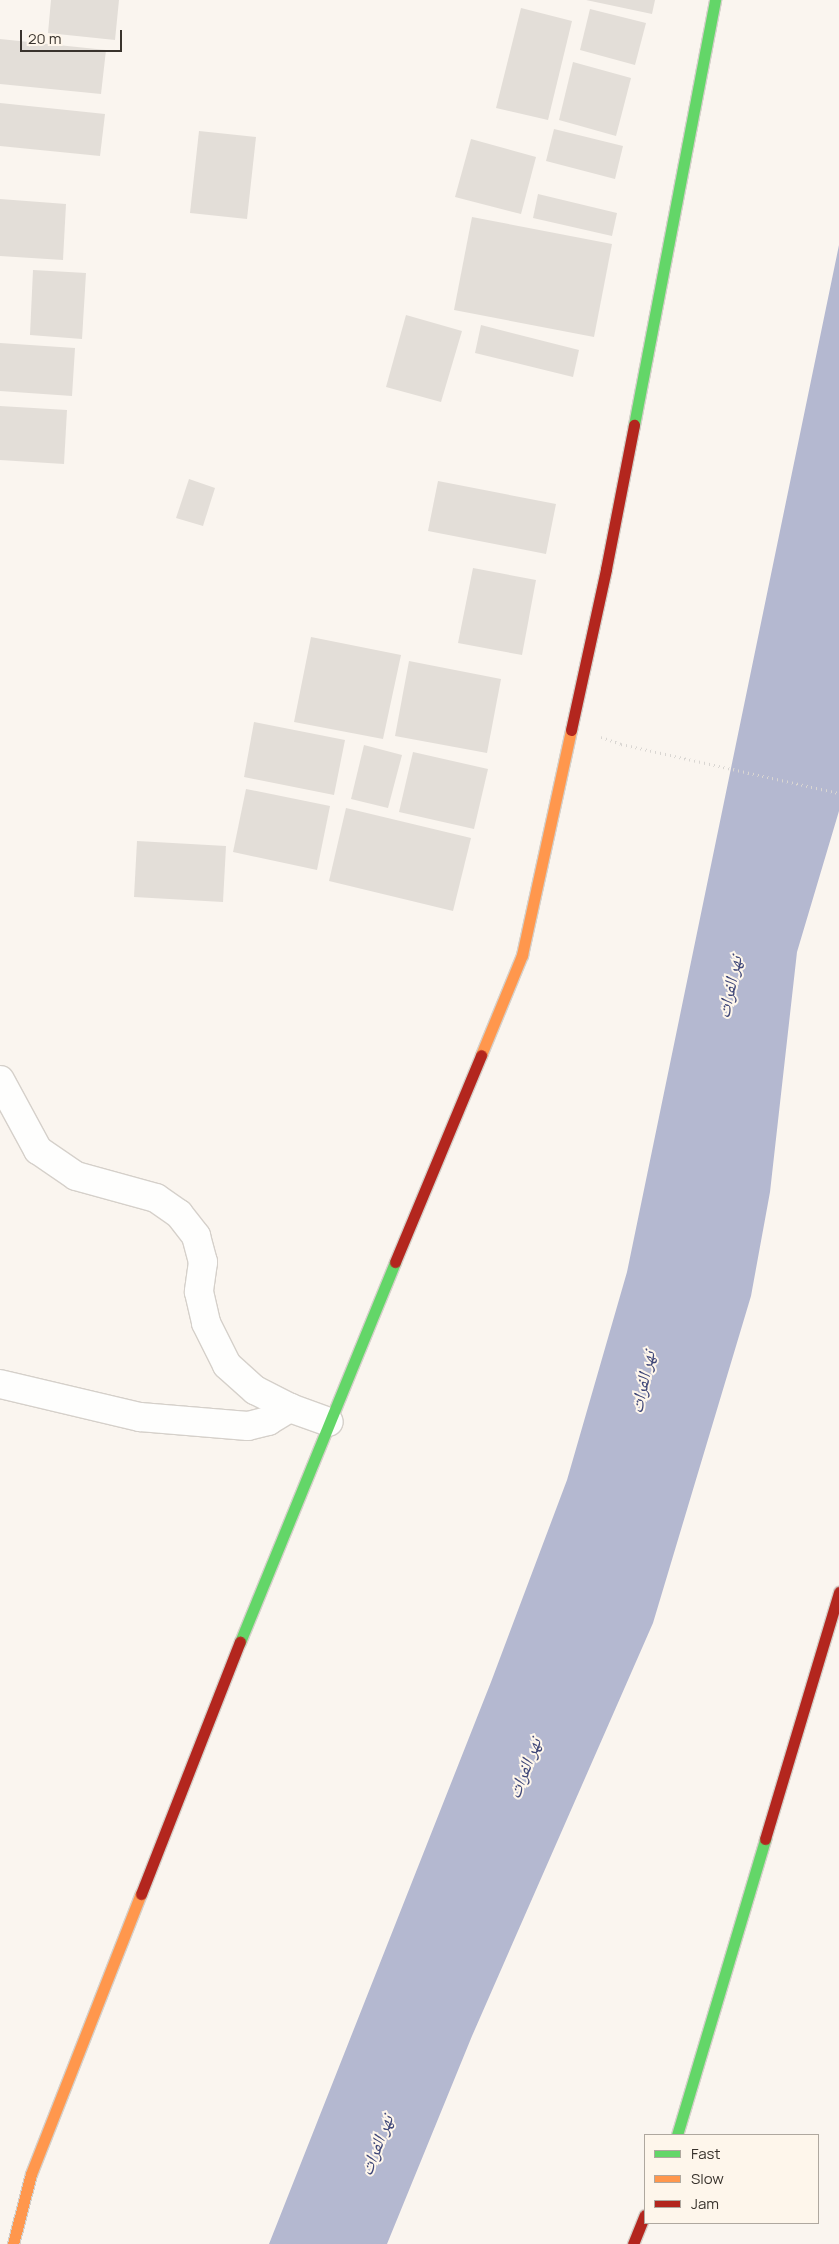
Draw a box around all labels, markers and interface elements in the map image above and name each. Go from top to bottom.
scale bar [22,20,125,52]
text: 20 m [28,28,61,49]
water label: نهر الفرات [712,954,746,1020]
water label: نهر الفرات [625,1349,659,1415]
water label: نهر الفرات [503,1735,545,1801]
water label: نهر الفرات [355,2112,397,2178]
legend [644,2134,819,2224]
text: Fast [691,2143,720,2164]
text: Slow [691,2168,724,2189]
text: Jam [691,2193,719,2214]

